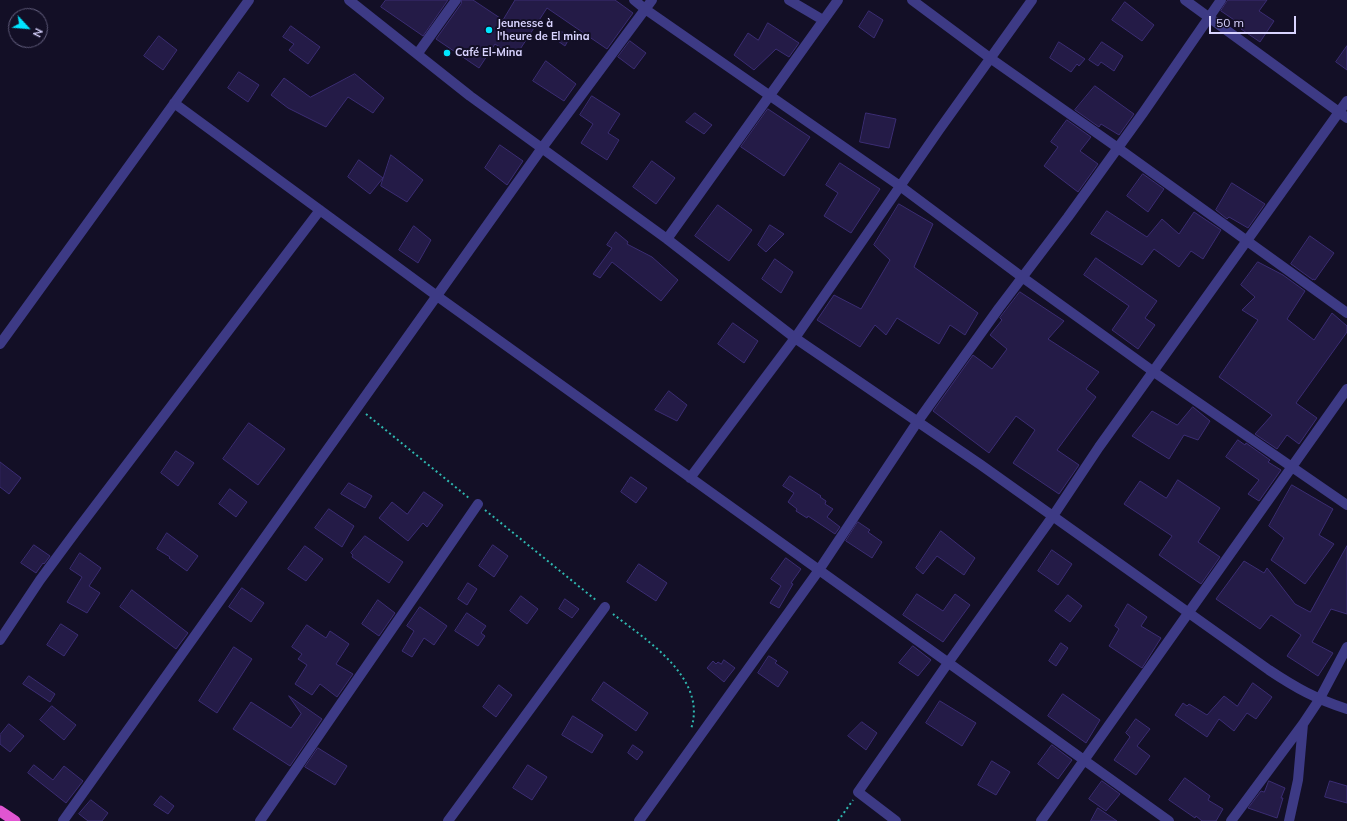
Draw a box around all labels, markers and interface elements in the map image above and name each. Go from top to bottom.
north arrow [8,8,48,48]
scale bar [1211,8,1298,34]
text: 50 m [1216,15,1244,30]
place label: Jeunesse à l'heure de El mina [497,17,590,43]
marker: Jeunesse à l'heure de El mina [484,25,494,35]
text: N [30,26,46,40]
place label: Café El-Mina [455,46,522,60]
marker: Café El-Mina [442,48,452,58]

